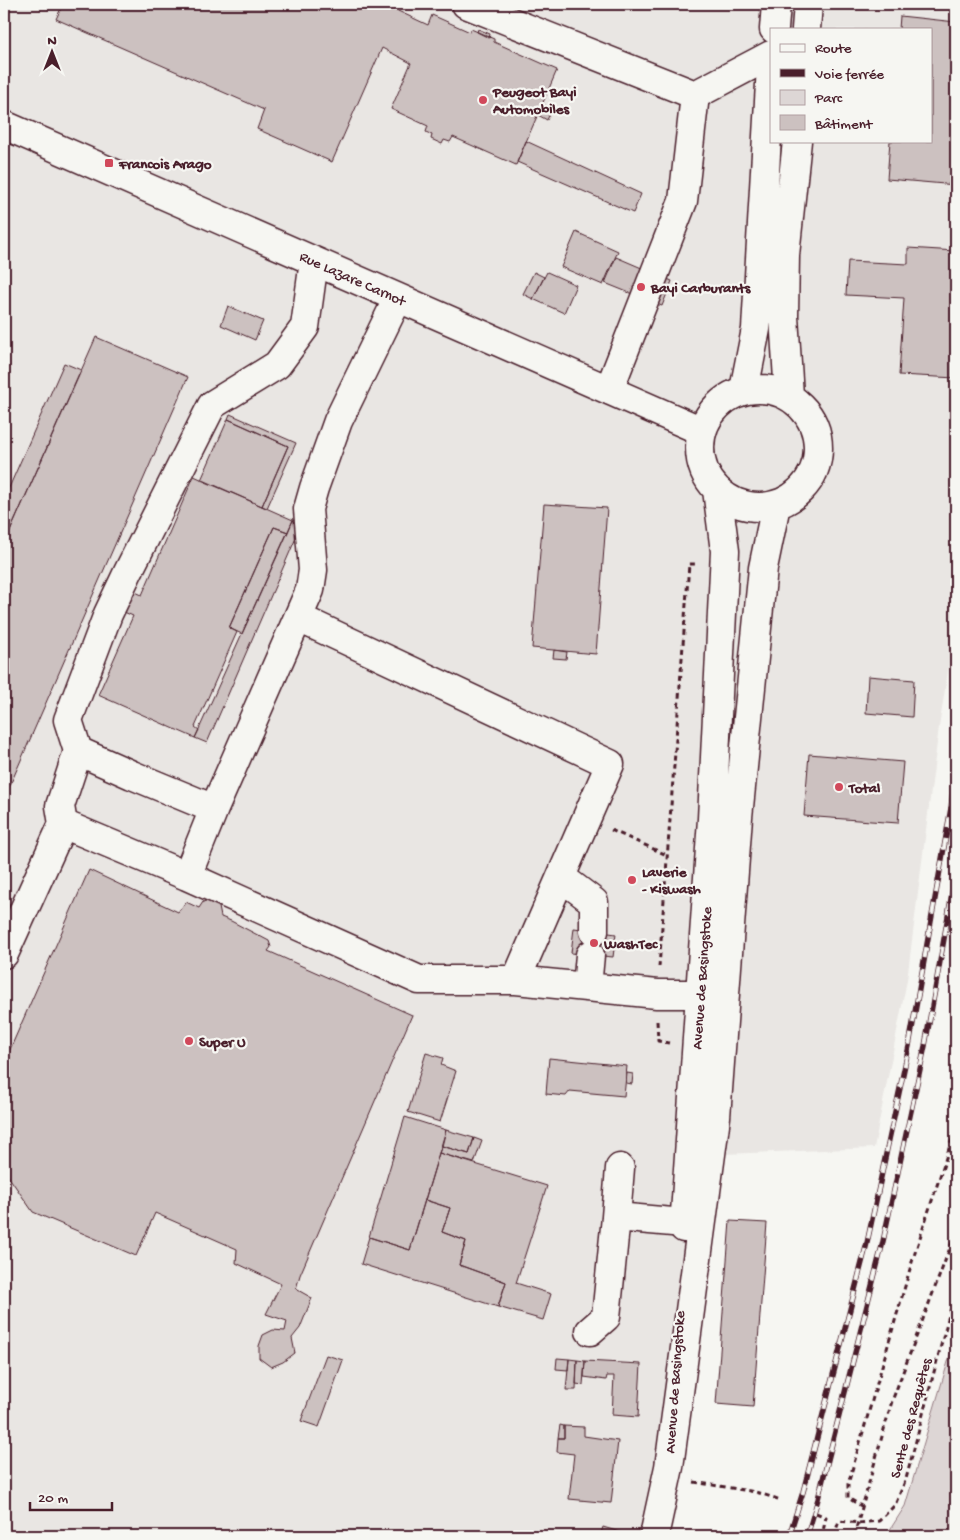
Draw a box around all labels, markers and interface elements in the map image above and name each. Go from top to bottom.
north arrow [28,28,78,78]
legend [770,28,932,142]
text: N [47,33,57,50]
text: Route [815,40,852,58]
text: Voie ferrée [814,66,884,84]
place label: Peugeot Bayi Automobiles [492,84,576,119]
text: Parc [814,90,843,108]
marker: Peugeot Bayi Automobiles [477,94,489,106]
text: Bâtiment [814,116,874,134]
place label: Francois Arago [118,156,212,174]
marker: Francois Arago [103,157,115,169]
street label: Rue Lazare Carnot [296,248,410,312]
place label: Bayi Carburants [650,280,752,298]
marker: Bayi Carburants [635,281,647,293]
place label: Total [848,780,881,798]
marker: Total [833,781,845,793]
place label: Laverie - Kiswash [642,864,701,899]
marker: Laverie - Kiswash [626,874,638,886]
street label: Avenue de Basingstoke [689,906,717,1050]
place label: WashTec [603,936,658,954]
marker: WashTec [588,937,600,949]
place label: Super U [199,1034,246,1052]
marker: Super U [183,1035,195,1047]
street label: Avenue de Basingstoke [662,1310,690,1454]
street label: Sente des Requêtes [887,1356,937,1481]
scale bar [30,1480,112,1512]
text: 20 m [38,1490,68,1508]

